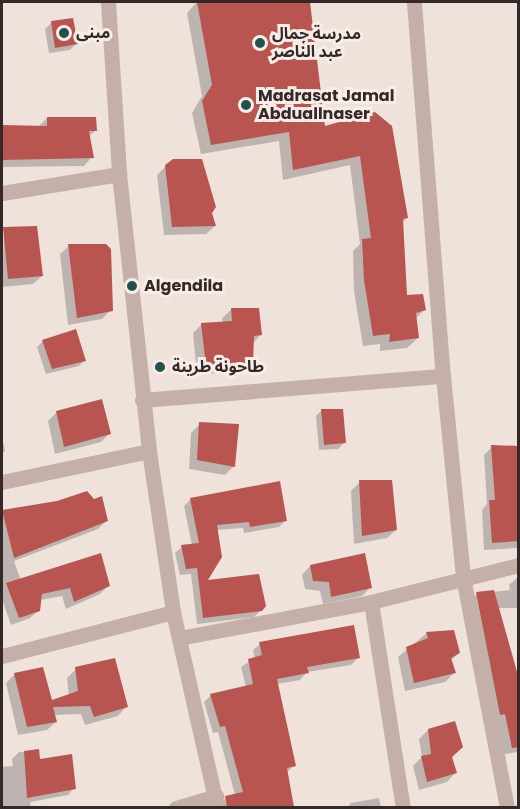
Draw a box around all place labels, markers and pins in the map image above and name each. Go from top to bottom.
place label: مبنى [76,23,110,43]
place label: مدرسة جمال عبد الناصر [272,24,361,62]
marker: مبنى [57,26,71,40]
marker: مدرسة جمال عبد الناصر [253,36,267,50]
place label: Madrasat Jamal Abduallnaser [258,86,394,124]
marker: Madrasat Jamal Abduallnaser [239,98,253,112]
place label: Algendila [144,276,223,296]
marker: Algendila [125,279,139,293]
place label: طاحونة طرينة [172,357,264,377]
marker: طاحونة طرينة [153,360,167,374]

